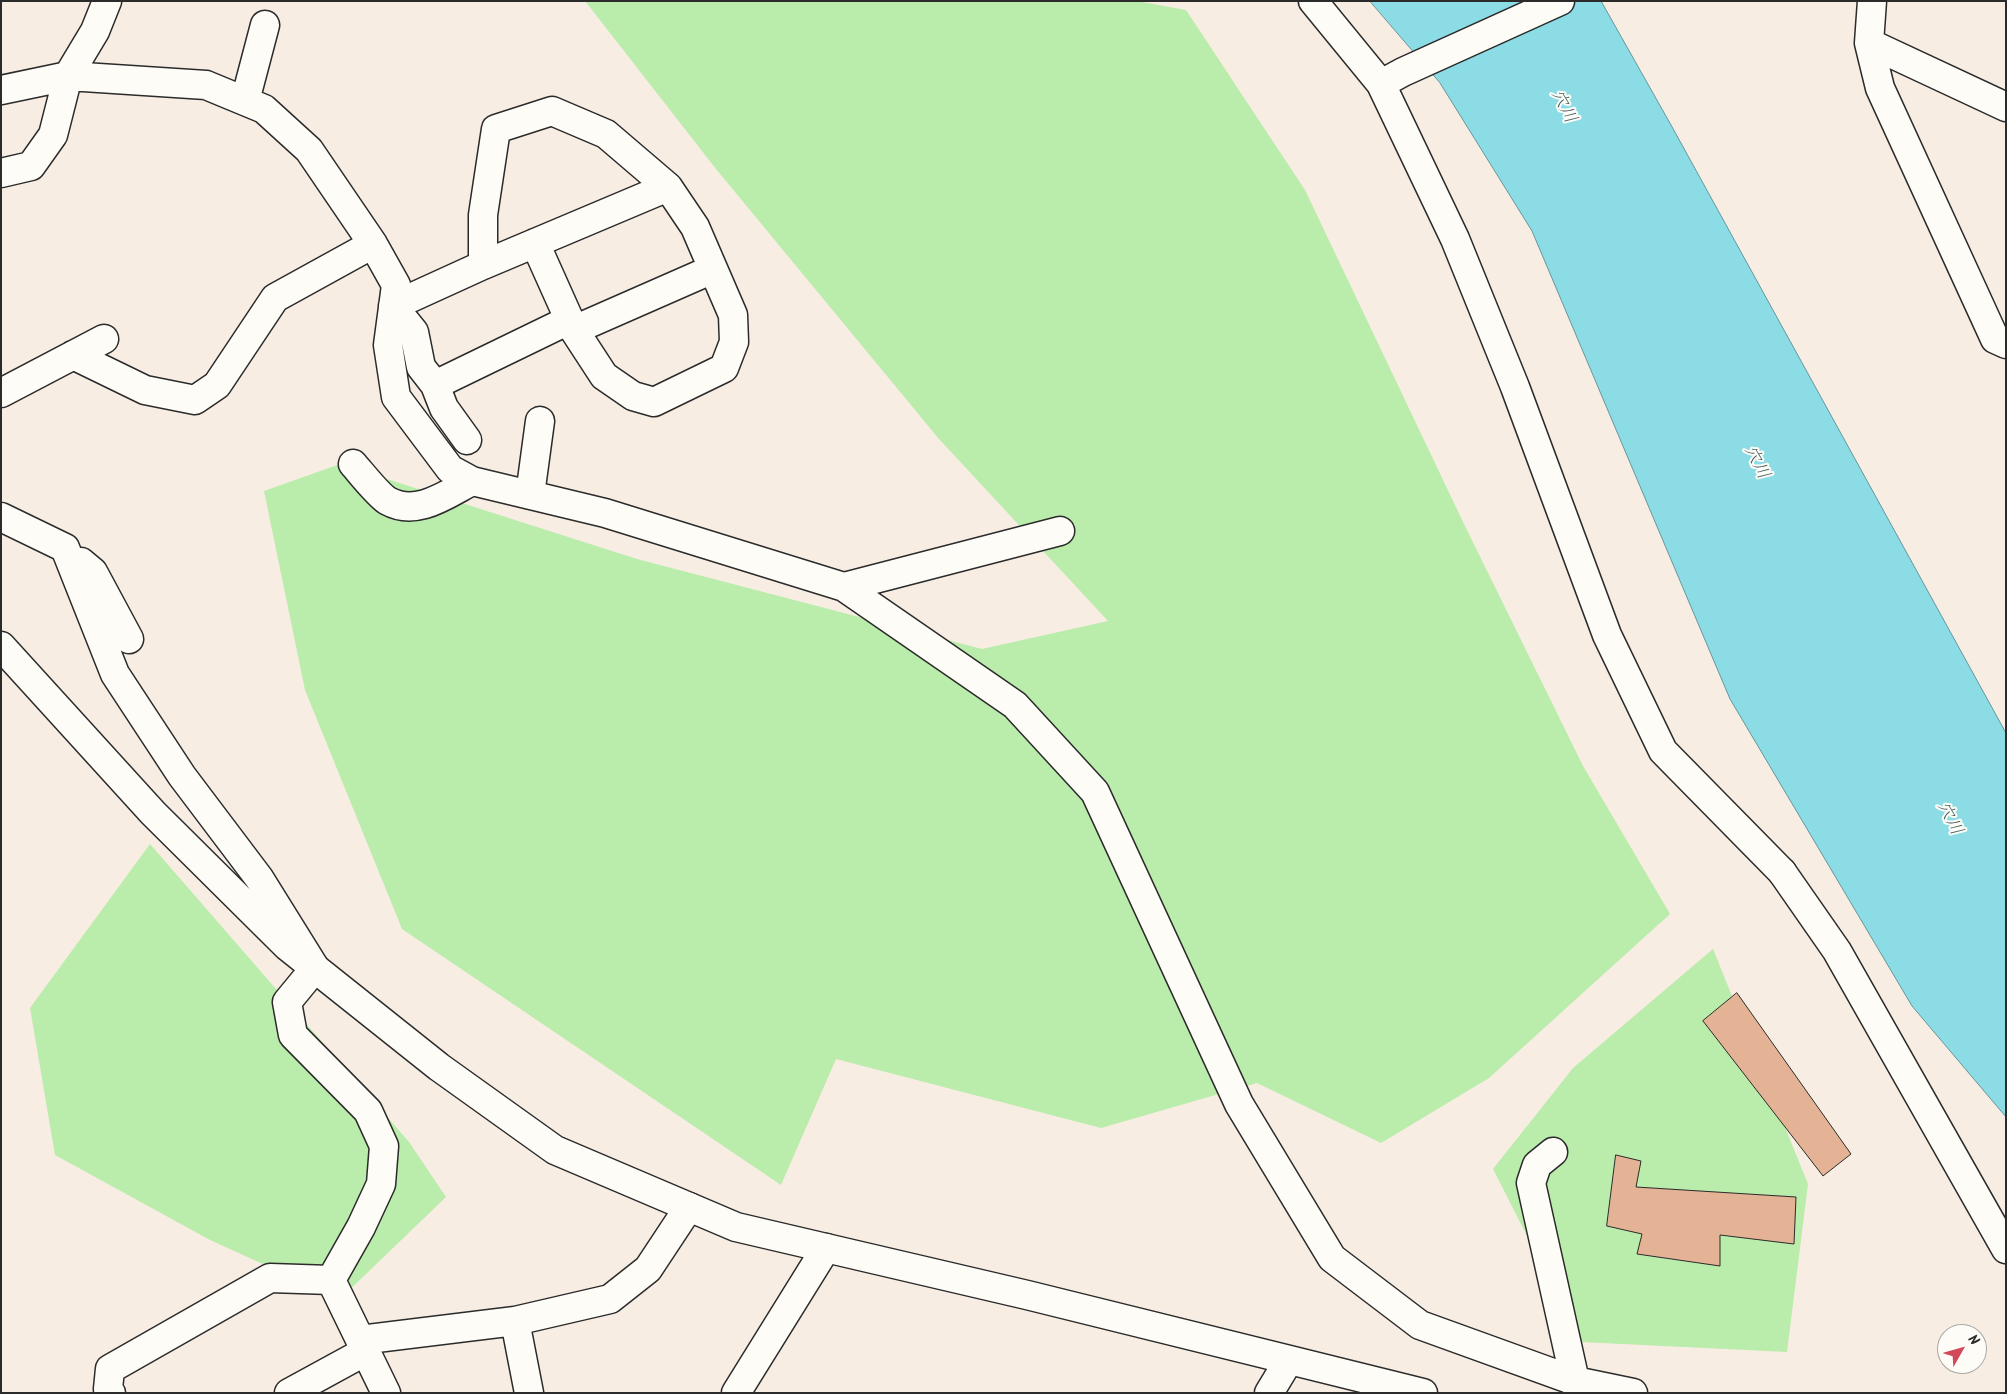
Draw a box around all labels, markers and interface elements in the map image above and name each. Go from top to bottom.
water label: 穴川 [1544,86,1580,128]
water label: 穴川 [1737,442,1773,484]
water label: 穴川 [1930,798,1966,840]
north arrow [1937,1324,1987,1374]
text: N [1962,1330,1984,1351]

